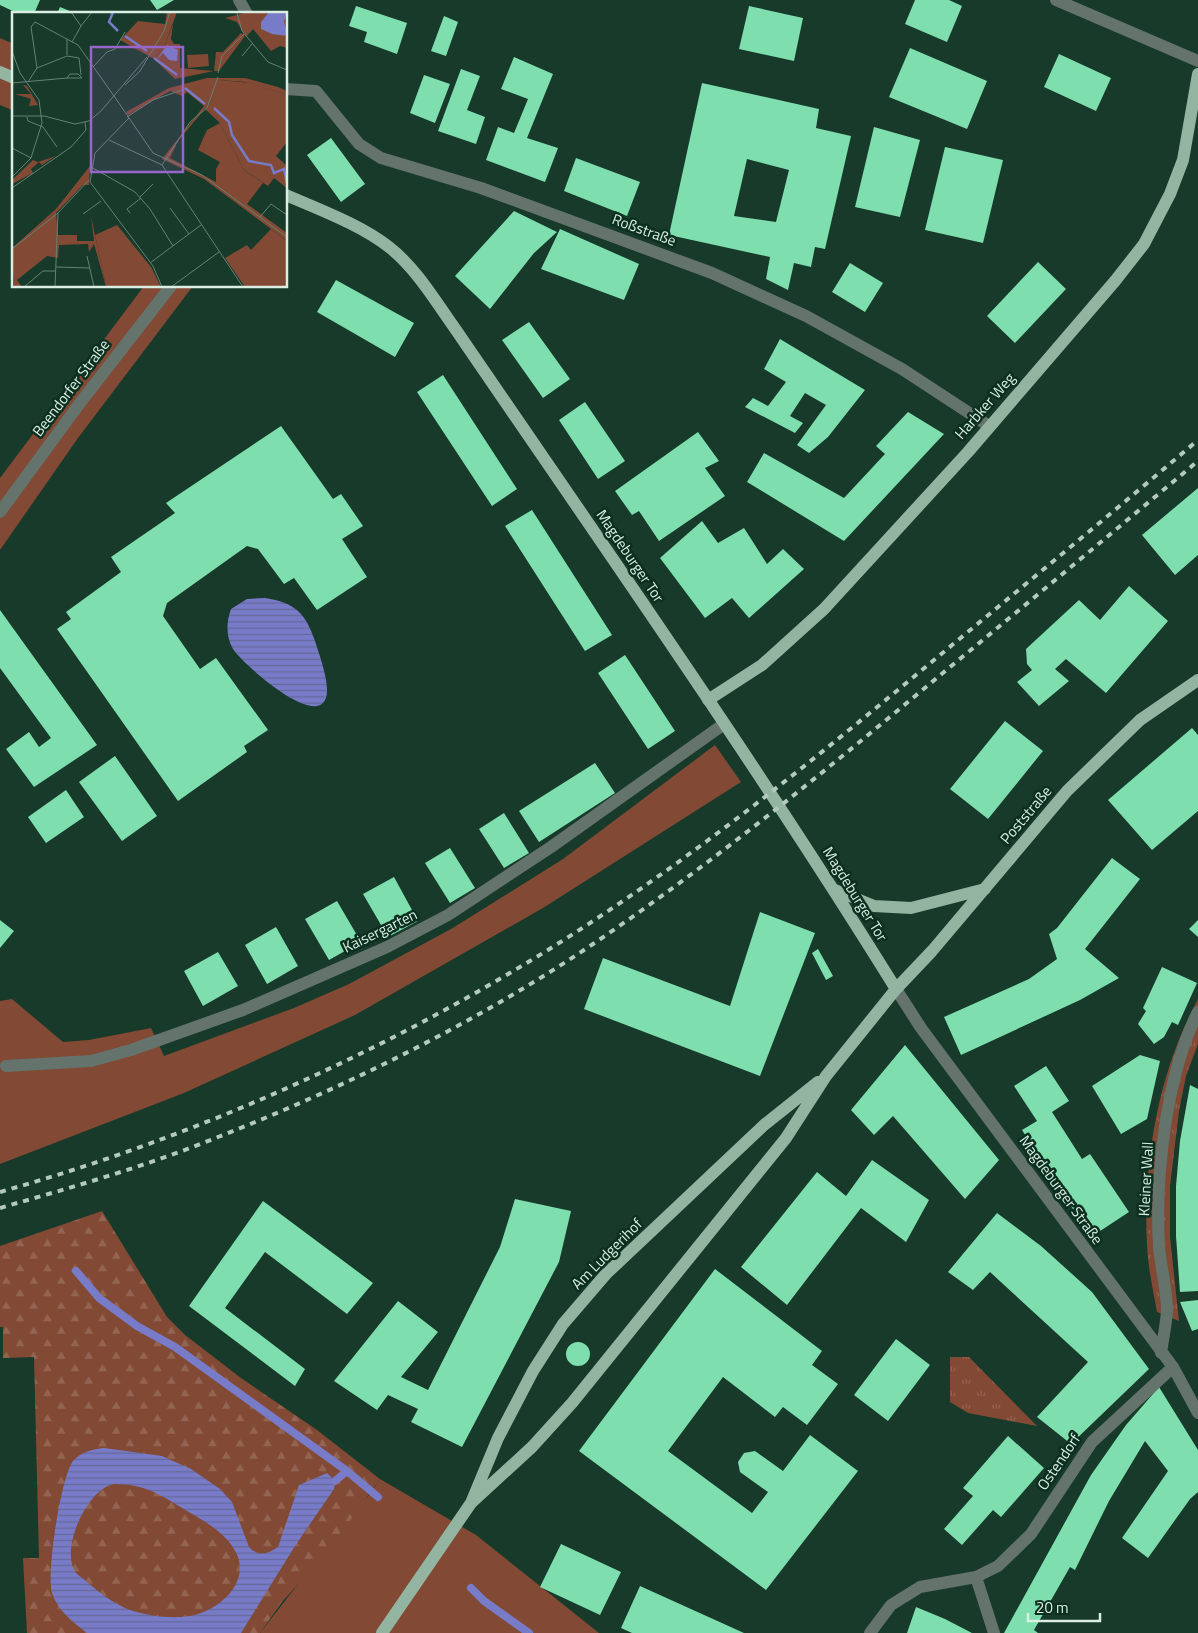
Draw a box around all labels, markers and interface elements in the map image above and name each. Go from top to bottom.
inset map [12,12,288,288]
street label: Roßstraße [609,207,679,252]
street label: Beendorfer Straße [26,334,115,441]
street label: Harbker Weg [949,367,1020,444]
street label: Magdeburger Tor [591,505,670,607]
street label: Poststraße [994,780,1057,849]
street label: Magdeburger Tor [817,842,894,945]
street label: Kaisergarten [339,903,421,958]
street label: Magdeburger Straße [1014,1130,1109,1249]
street label: Kleiner Wall [1132,1141,1159,1217]
street label: Am Ludgerihof [566,1213,647,1294]
street label: Ostendorf [1031,1429,1086,1495]
scale bar [1028,1590,1100,1622]
text: 20 m [1036,1596,1069,1619]

